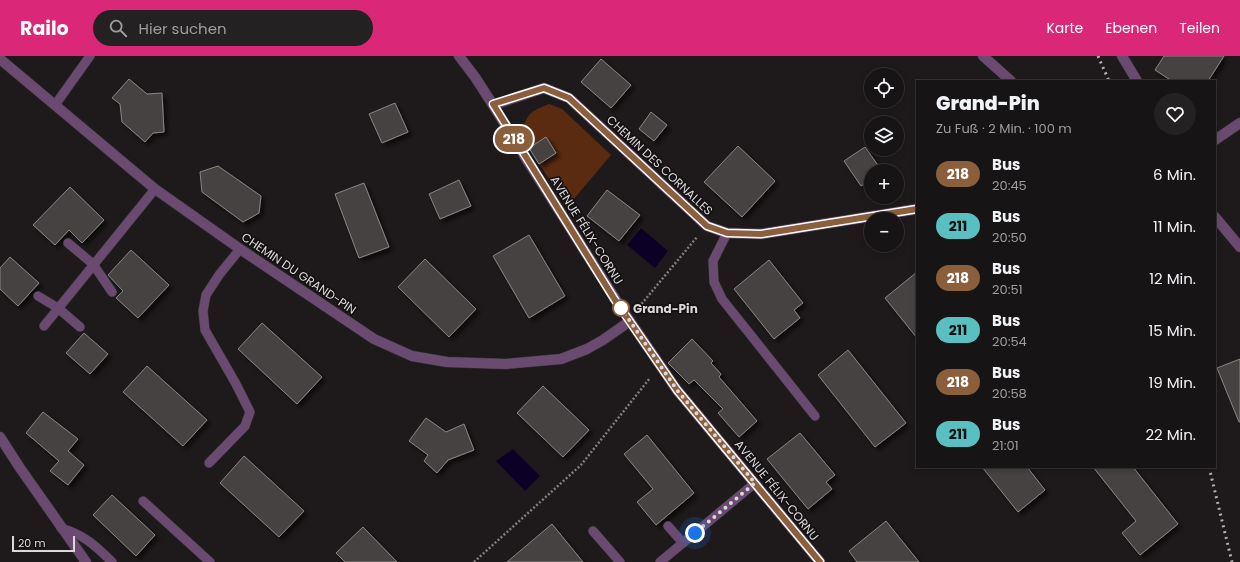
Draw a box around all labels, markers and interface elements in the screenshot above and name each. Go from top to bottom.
search box [93,10,373,46]
text: Railo [20,15,69,42]
icon: search [107,17,129,39]
text: Hier suchen [139,18,227,39]
text: Karte [1046,18,1083,38]
text: Ebenen [1105,18,1157,38]
text: Teilen [1179,18,1220,38]
map controls [864,68,904,252]
button: locate [864,68,904,108]
text: Grand-Pin [936,90,1040,117]
button: heart [1154,93,1196,135]
street label: CHEMIN DES CORNALLES [603,111,717,219]
button: layers [864,116,904,156]
text: Zu Fuß · 2 Min. · 100 m [936,119,1072,138]
line badge: 218 [491,126,537,152]
text: 218 [503,129,525,149]
text: Bus [992,154,1020,175]
button: + [864,164,904,204]
text: 218 [947,164,969,184]
text: 6 Min. [1153,164,1196,185]
street label: AVENUE FÉLIX-CORNU [547,172,627,288]
text: 20:45 [992,176,1027,195]
text: Bus [992,206,1020,227]
button: − [864,212,904,252]
text: 211 [949,216,967,236]
text: 11 Min. [1153,216,1196,237]
street label: CHEMIN DU GRAND-PIN [238,228,360,318]
text: 20:50 [992,228,1027,247]
text: Bus [992,258,1020,279]
text: 218 [947,268,969,288]
text: 12 Min. [1149,268,1196,289]
text: 20:51 [992,280,1023,299]
marker: Grand-Pin [612,299,630,317]
place label: Grand-Pin [633,300,698,317]
text: Bus [992,310,1020,331]
text: 211 [949,320,967,340]
text: 15 Min. [1148,320,1196,341]
text: 20:54 [992,332,1027,351]
text: Bus [992,362,1020,383]
text: 218 [947,372,969,392]
text: 19 Min. [1148,372,1196,393]
text: 20:58 [992,384,1027,403]
text: Bus [992,414,1020,435]
text: 211 [949,424,967,444]
text: 22 Min. [1145,424,1196,445]
street label: AVENUE FÉLIX-CORNU [731,436,823,544]
text: 21:01 [992,436,1019,455]
your location [685,523,705,543]
scale bar [12,534,75,553]
text: 20 m [18,535,46,551]

